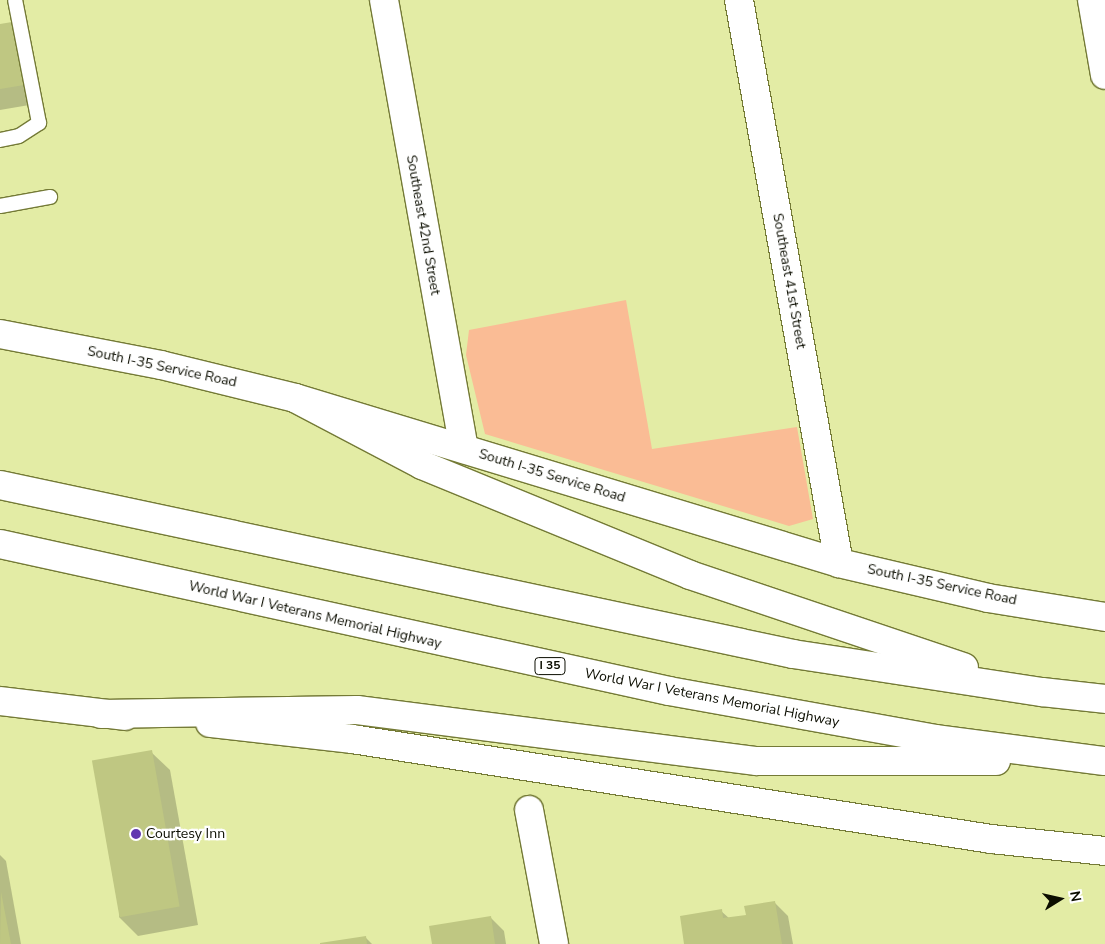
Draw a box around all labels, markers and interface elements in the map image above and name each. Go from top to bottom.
street label: Southeast 42nd Street [402,154,444,296]
street label: Southeast 41st Street [769,212,809,350]
street label: South I-35 Service Road [86,343,238,391]
street label: South I-35 Service Road [477,446,627,506]
street label: South I-35 Service Road [866,561,1018,609]
street label: World War I Veterans Memorial Highway [187,578,443,652]
road number: I 35 [534,656,566,676]
street label: World War I Veterans Memorial Highway [583,665,841,731]
place label: Courtesy Inn [146,826,225,842]
marker: Courtesy Inn [130,828,142,840]
north arrow [1035,874,1085,924]
text: N [1065,889,1086,903]

